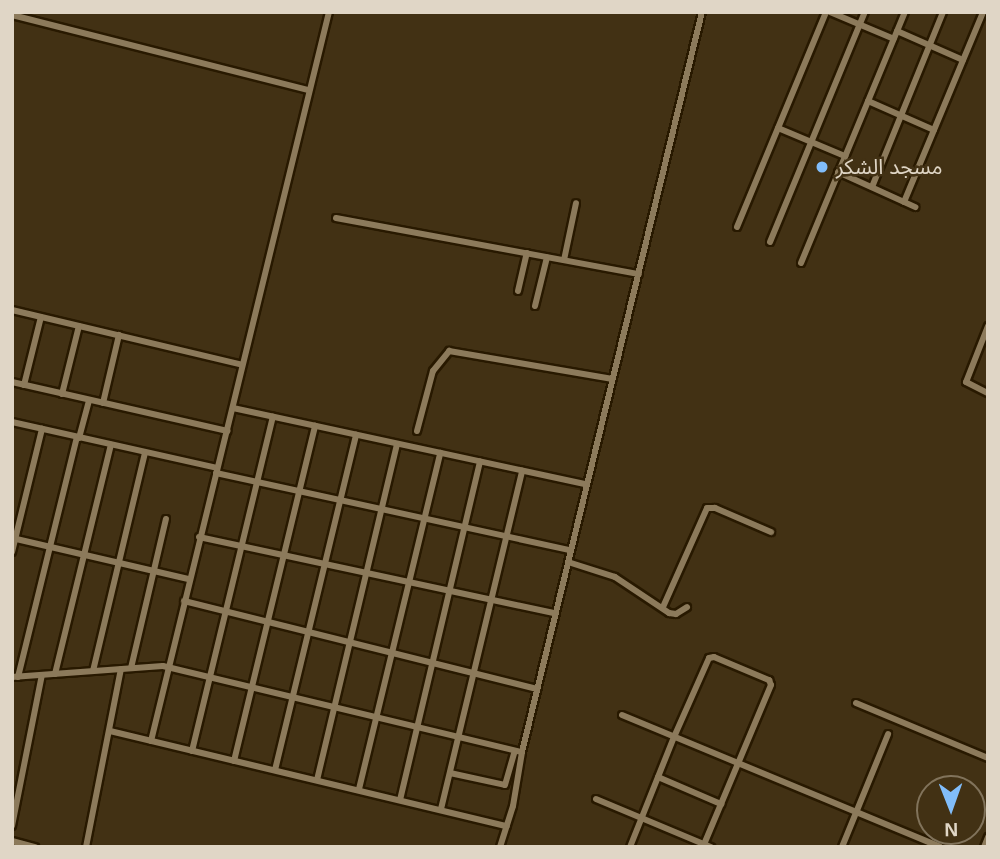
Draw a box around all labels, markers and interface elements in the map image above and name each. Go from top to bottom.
place label: مسجد الشكر [836,154,943,180]
marker: مسجد الشكر [814,159,830,175]
north arrow [916,775,986,845]
text: N [944,819,958,840]

